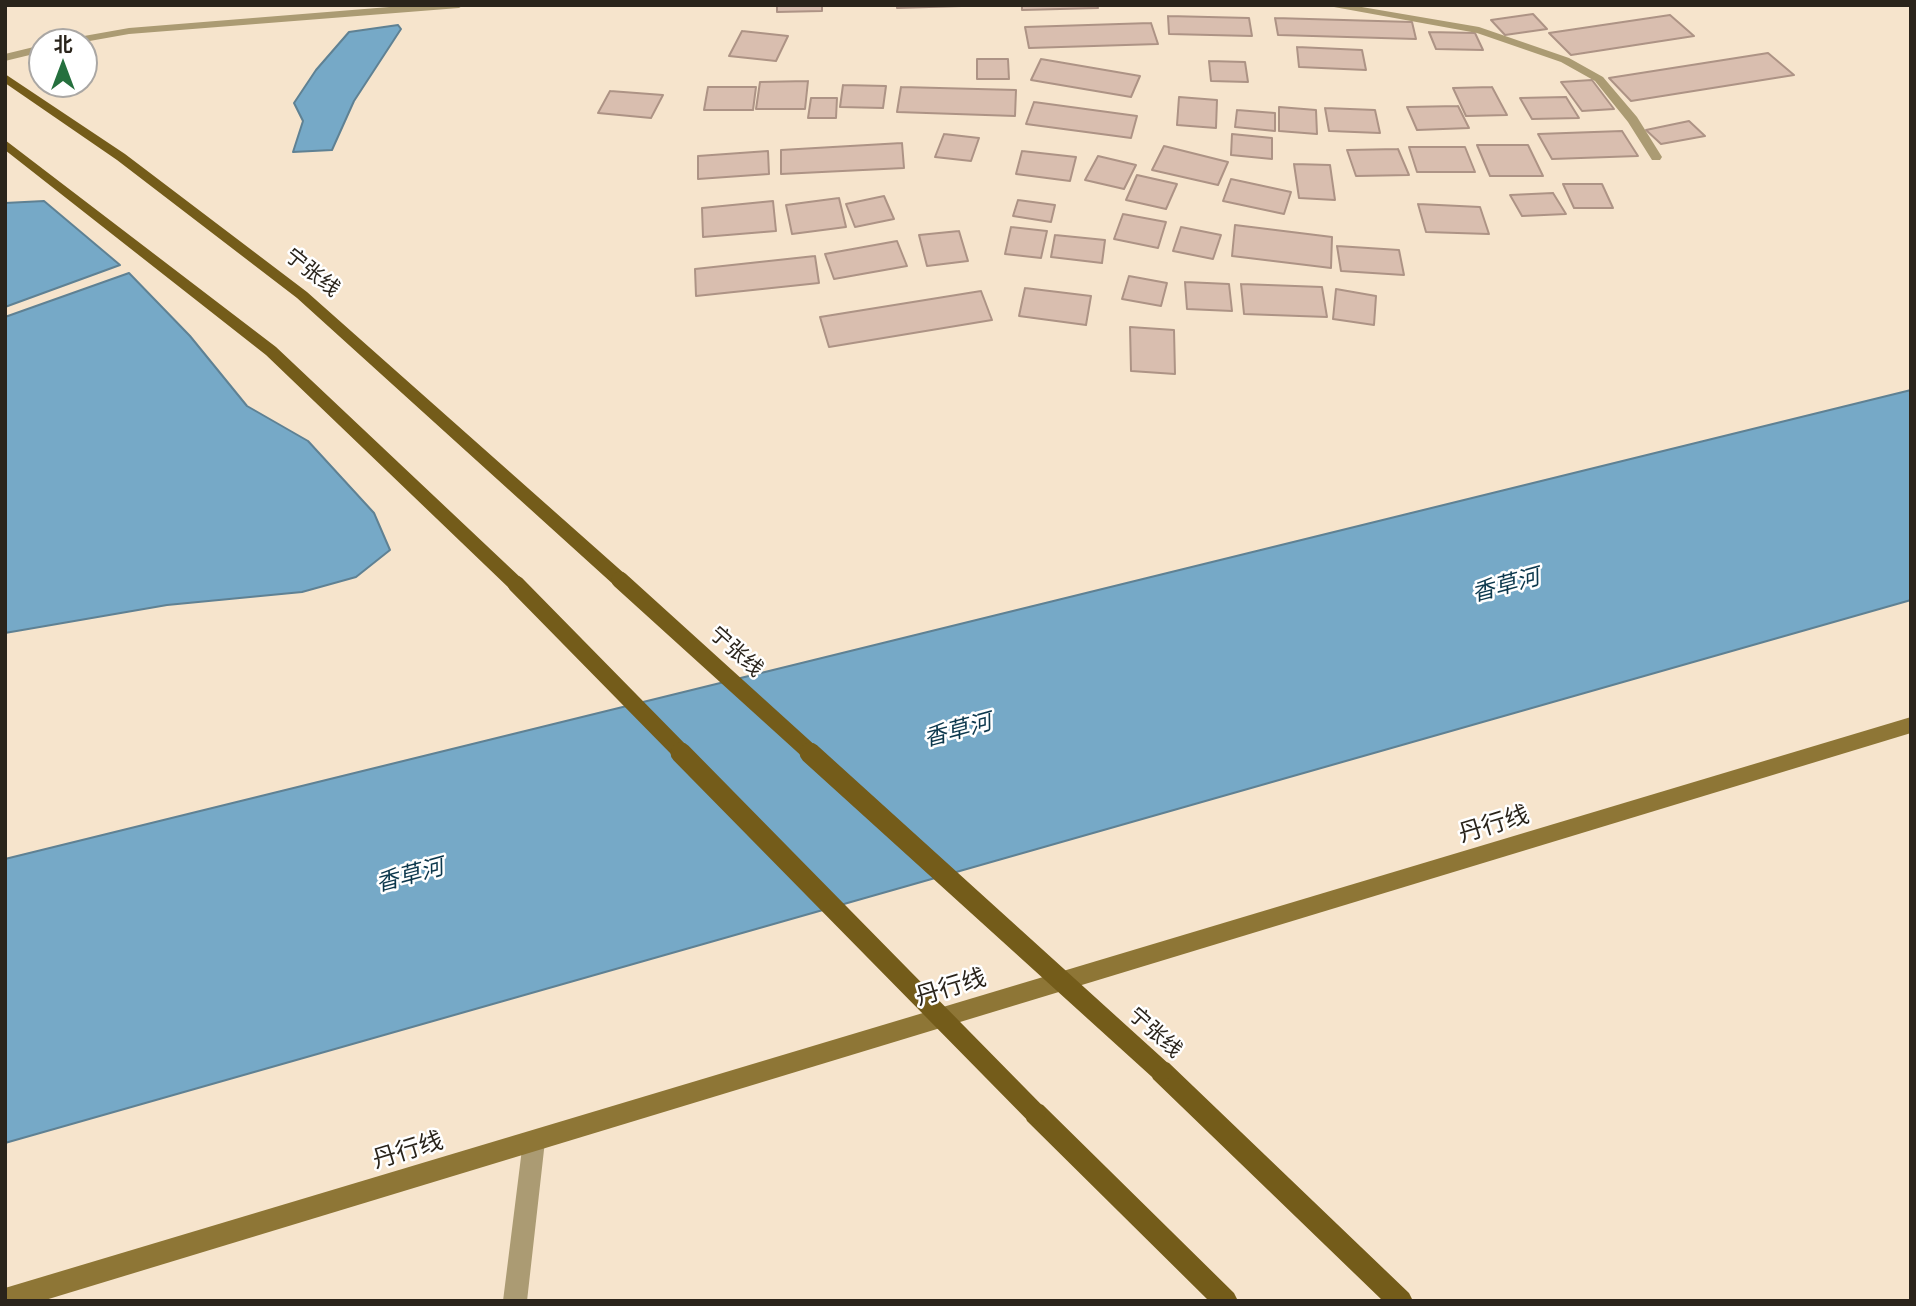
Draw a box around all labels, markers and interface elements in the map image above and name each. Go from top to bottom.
north arrow [28,28,98,98]
text: 北 [53,31,73,56]
street label: 宁张线 [280,243,344,303]
water label: 香草河 [1469,564,1543,608]
street label: 宁张线 [704,622,768,682]
water label: 香草河 [921,709,995,753]
street label: 丹行线 [1455,801,1533,849]
water label: 香草河 [373,854,447,898]
street label: 丹行线 [912,964,990,1012]
street label: 宁张线 [1123,1003,1187,1063]
street label: 丹行线 [369,1127,447,1175]

